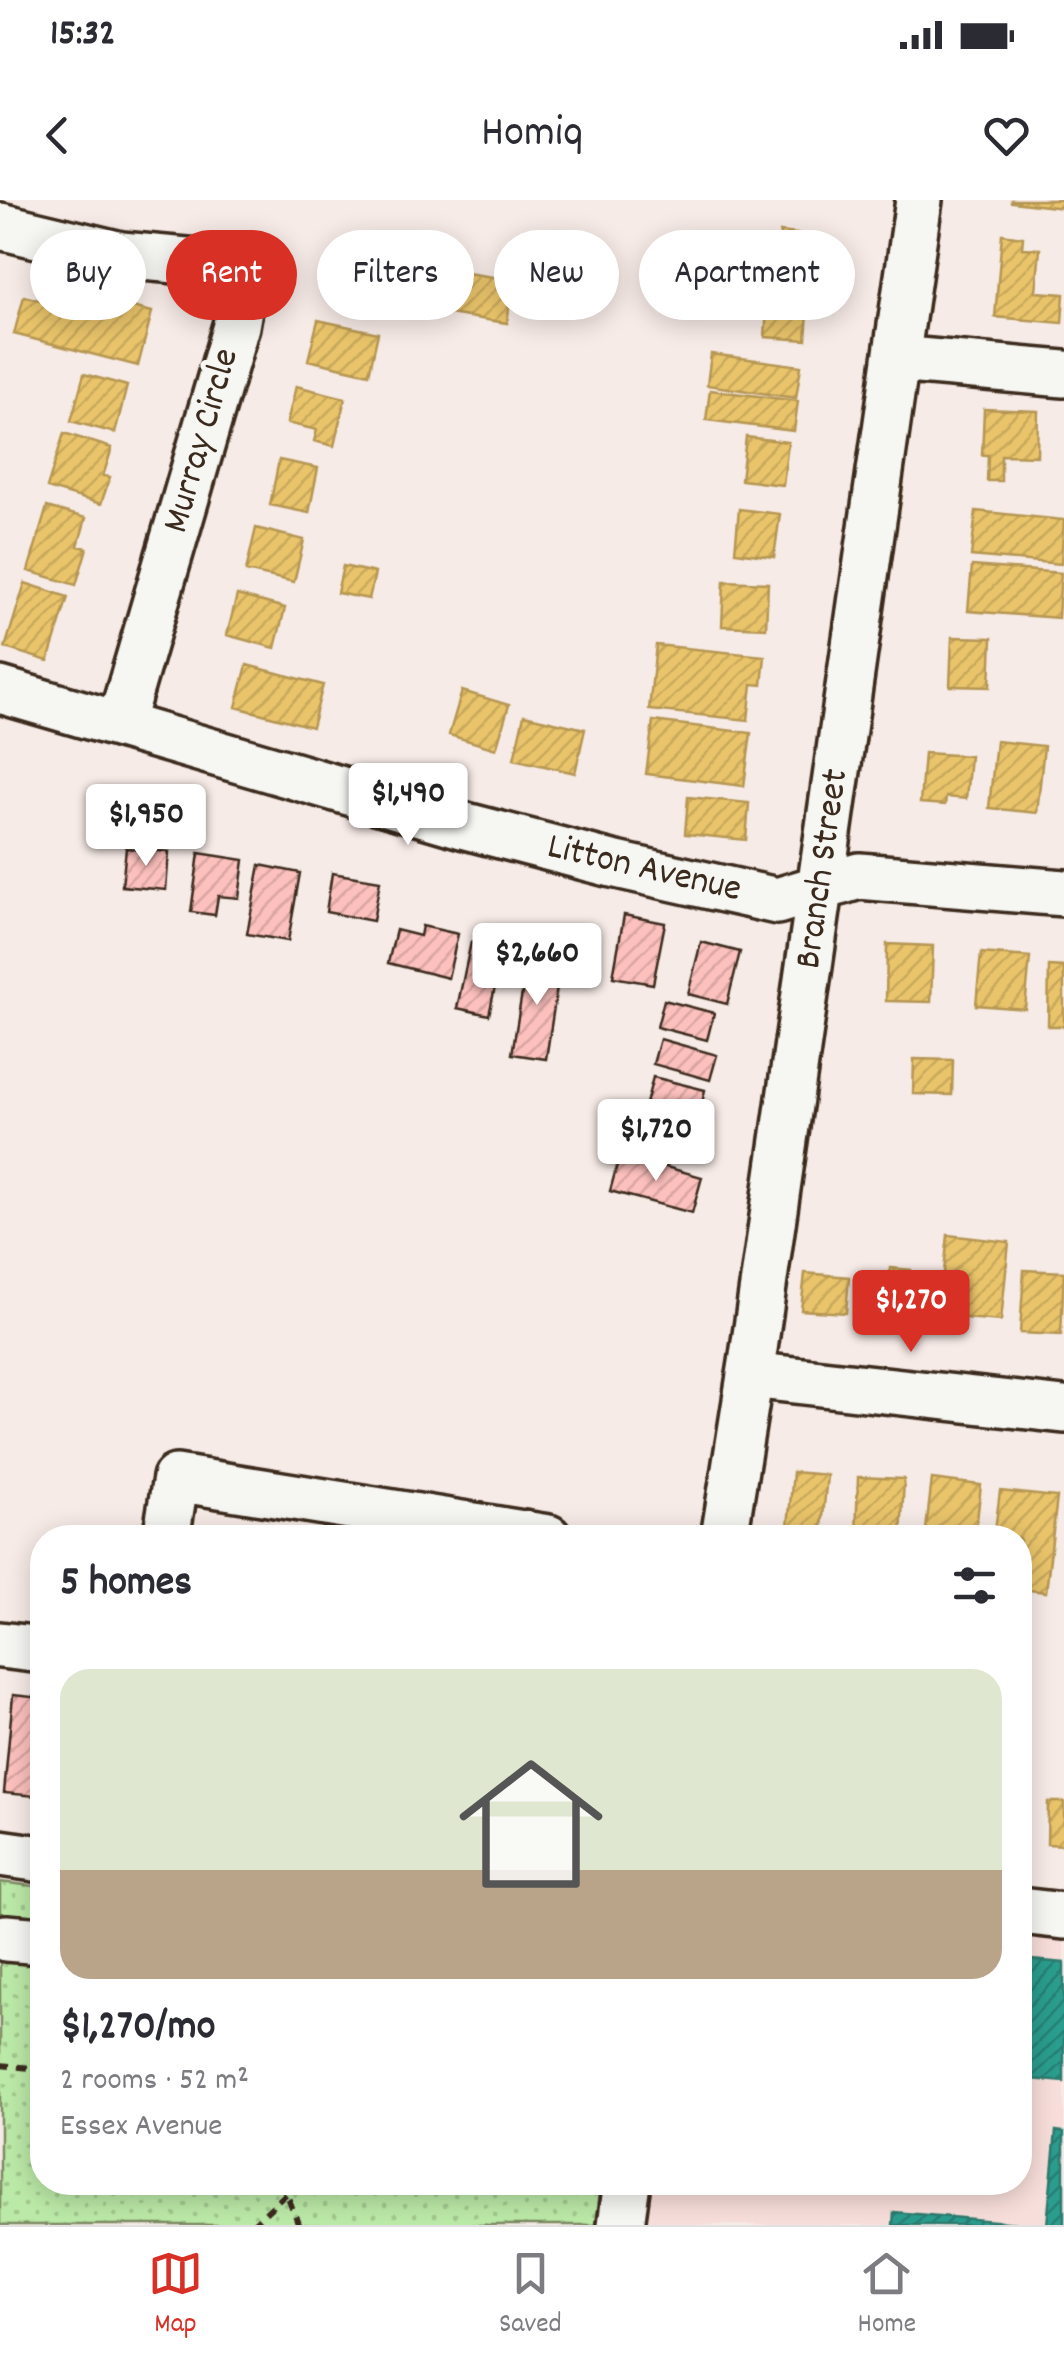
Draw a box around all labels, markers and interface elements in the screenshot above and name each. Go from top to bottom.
text: 15:32 [50,8,116,63]
text: Homiq [481,103,583,167]
icon: back [30,108,85,163]
icon: heart [979,108,1034,163]
chip: Buy [30,230,146,320]
chip: Rent [166,230,297,320]
chip: Filters [317,230,474,320]
chip: New [494,230,619,320]
chip: Apartment [639,230,855,320]
street label: Murray Circle [150,342,256,540]
pin: $1,490 [327,763,489,848]
street label: Branch Street [783,766,865,972]
text: $1,490 [371,772,445,818]
pin: $1,950 [65,784,227,869]
text: $1,950 [108,793,184,839]
street label: Litton Avenue [542,821,746,919]
pin: $2,660 [456,923,618,1008]
text: $2,660 [494,932,580,978]
pin: $1,720 [575,1099,737,1184]
text: $1,720 [620,1108,693,1154]
pin: $1,270 [830,1270,992,1355]
text: $1,270 [875,1279,948,1325]
text: 5 homes [60,1555,192,1615]
icon: filters [947,1558,1002,1613]
icon: home [441,1734,621,1914]
text: $1,270/mo [60,1999,215,2059]
text: 2 rooms · 52 m² [60,2059,249,2105]
text: Essex Avenue [60,2105,222,2151]
tab: Map [148,2246,203,2346]
tab: Saved [499,2246,562,2346]
tab: Home [858,2246,916,2346]

